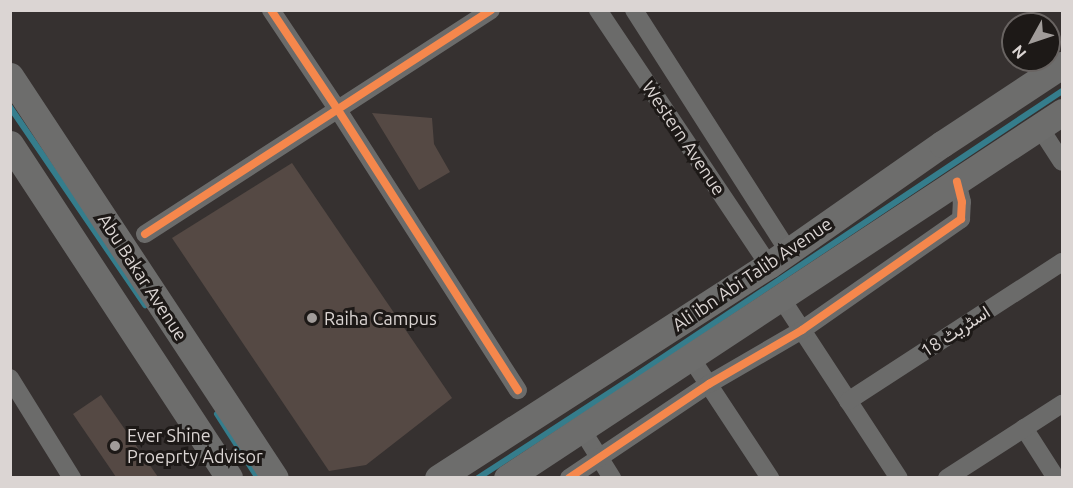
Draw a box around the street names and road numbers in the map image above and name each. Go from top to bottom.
street label: Western Avenue [638,77,730,199]
street label: Abu Bakar Avenue [94,209,192,345]
street label: Ali ibn Abi Talib Avenue [668,213,836,335]
street label: اسٹریٹ 18 [916,301,994,361]

